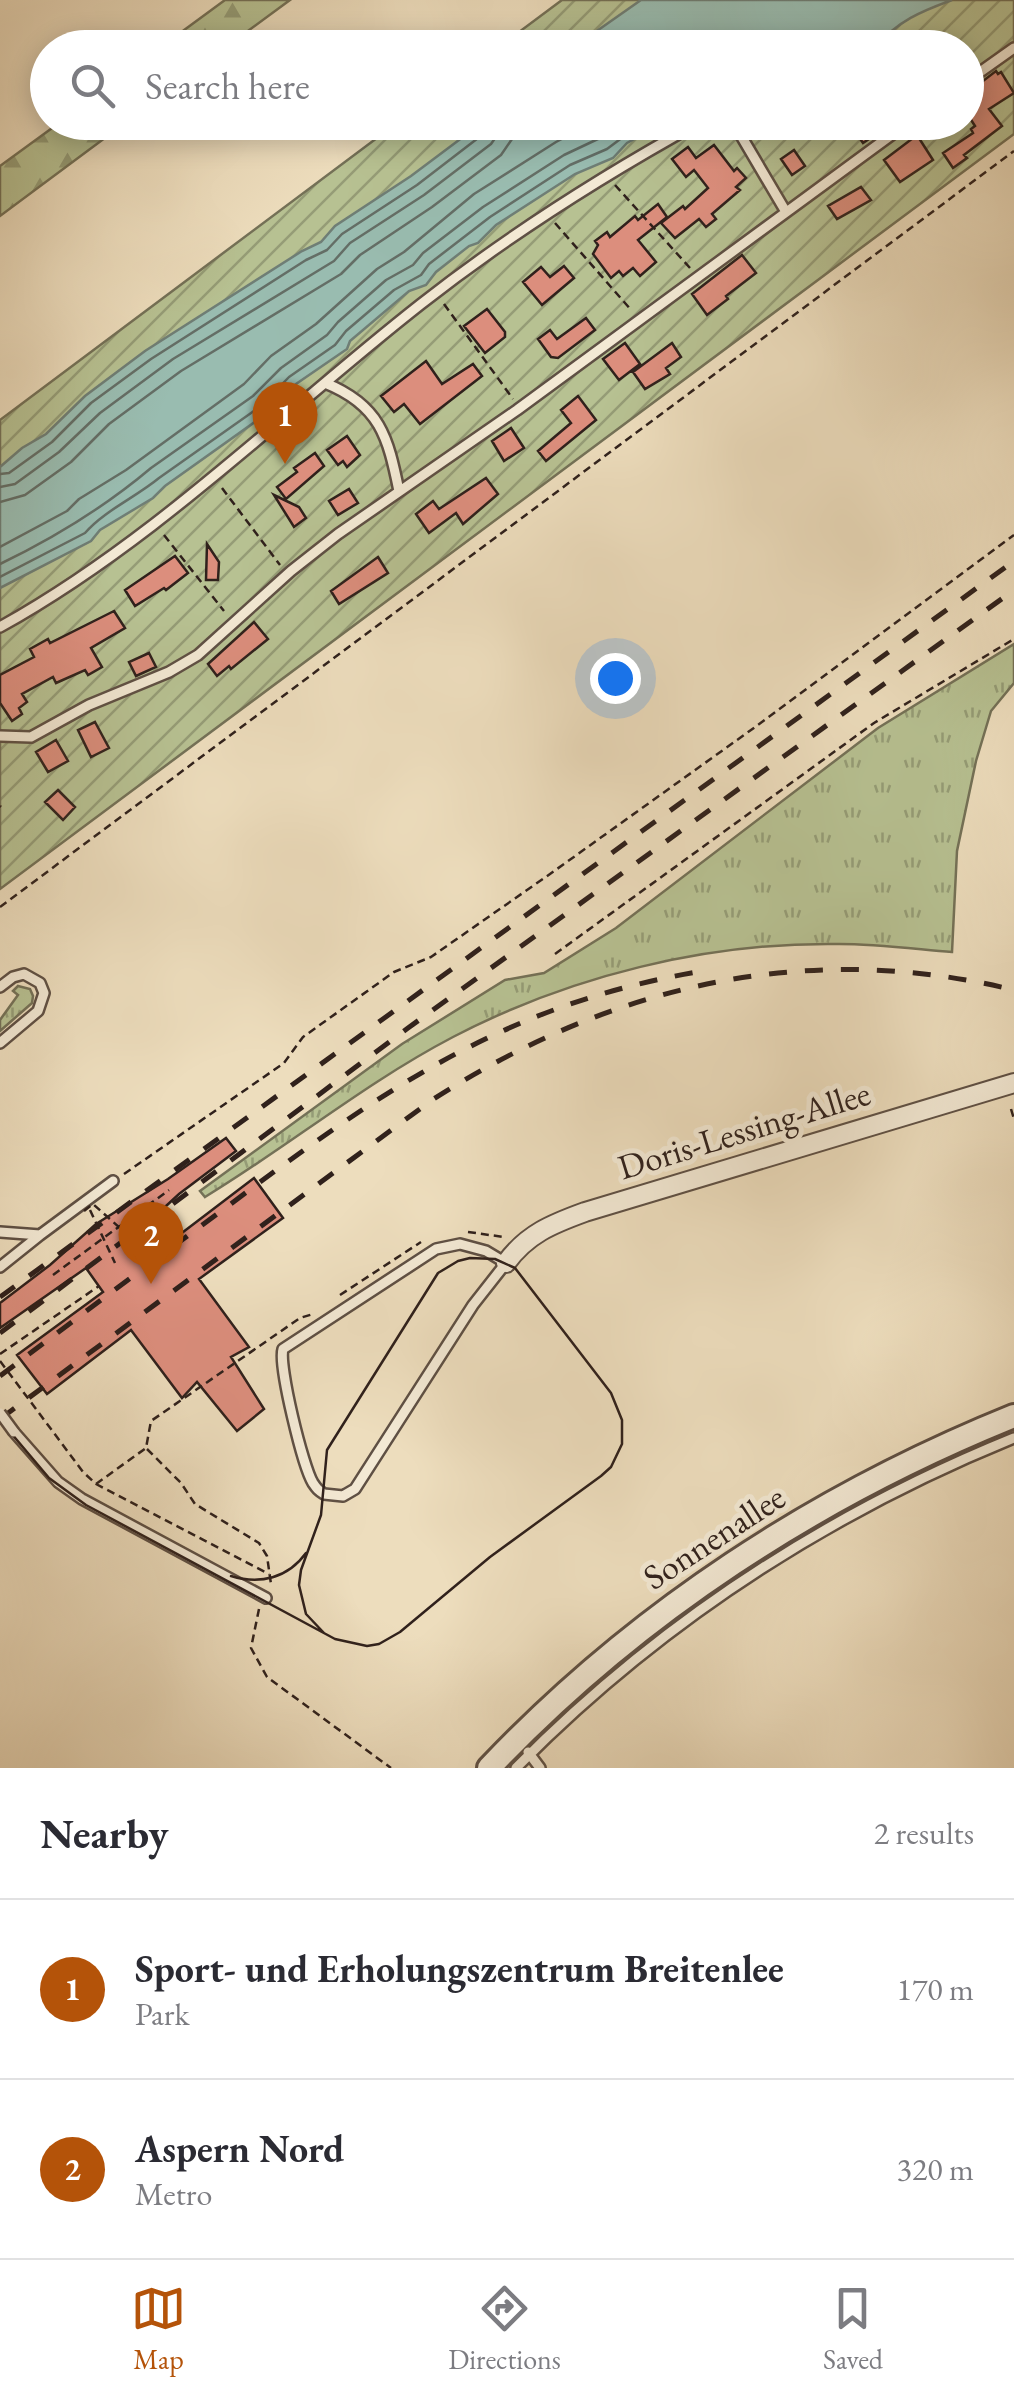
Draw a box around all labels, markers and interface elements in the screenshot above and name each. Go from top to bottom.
search box [30,30,984,140]
icon: search [65,58,120,113]
text: Search here [145,61,310,110]
pin: 1 [252,382,318,464]
your location [590,653,641,704]
street label: Doris-Lessing-Allee [612,1070,875,1189]
pin: 2 [118,1202,184,1284]
street label: Sonnenallee [634,1474,793,1599]
text: Nearby [40,1806,169,1861]
text: 2 results [874,1812,974,1854]
text: Sport- und Erholungszentrum Breitenlee [135,1944,784,1993]
text: 1 [64,1968,81,2010]
text: 170 m [897,1968,974,2010]
text: Park [135,1993,190,2035]
text: Aspern Nord [135,2124,344,2173]
text: 2 [64,2148,81,2190]
text: 320 m [897,2148,974,2190]
text: Metro [135,2173,212,2215]
tab: Map [131,2281,186,2377]
tab: Directions [448,2281,561,2377]
tab: Saved [823,2281,883,2377]

